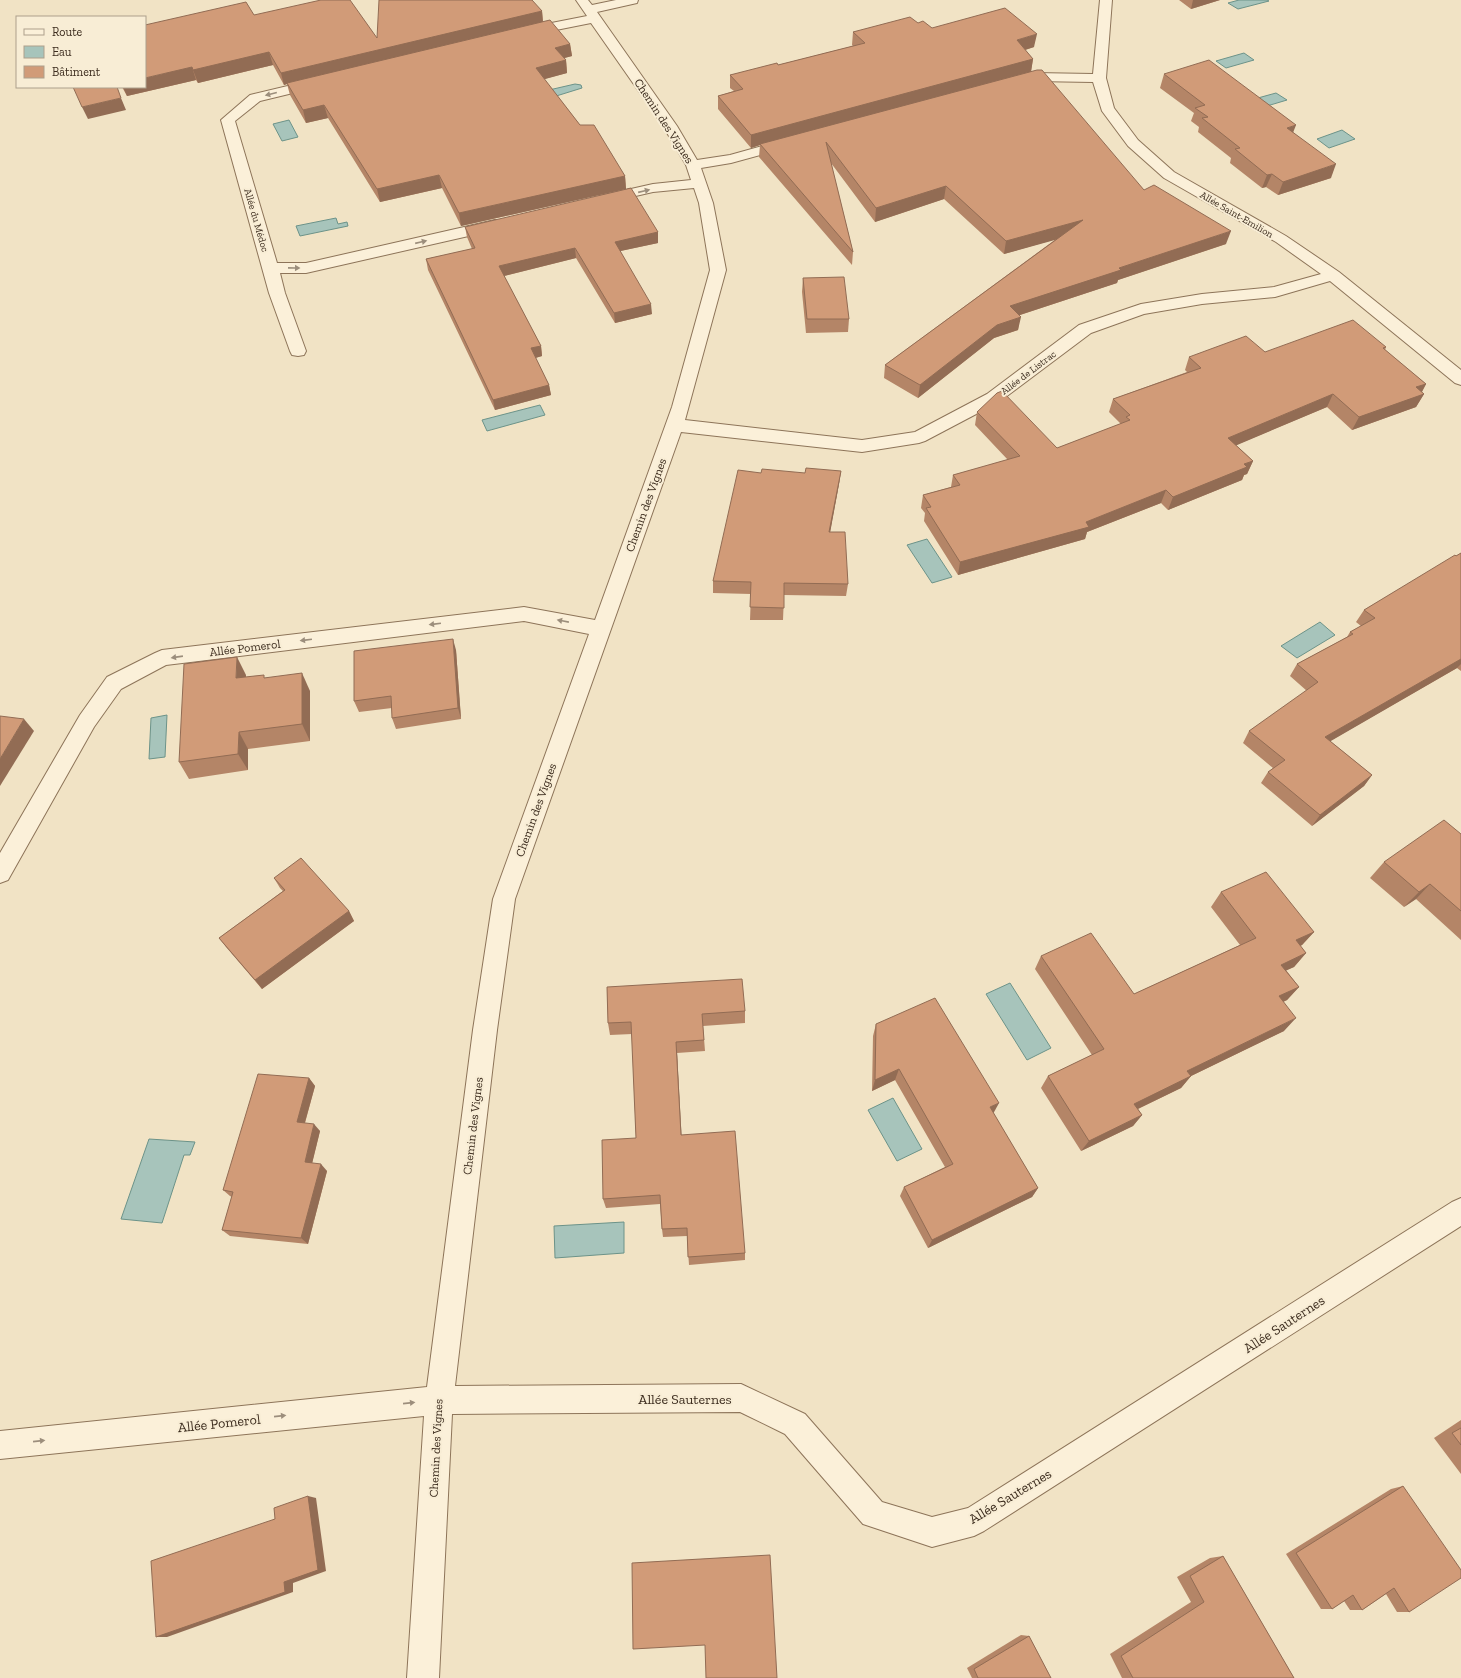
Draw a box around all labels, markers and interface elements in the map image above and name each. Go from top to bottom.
legend [16,16,146,88]
text: Route [52,25,83,39]
text: Eau [52,45,72,59]
text: Bâtiment [52,65,101,79]
street label: Chemin des Vignes [631,76,697,166]
one-way arrow [265,91,277,97]
street label: Allée du Médoc [241,187,271,254]
one-way arrow [637,187,650,193]
street label: Allée Saint-Emilion [1198,189,1276,241]
one-way arrow [415,238,428,244]
one-way arrow [288,265,301,271]
street label: Allée de Listrac [999,348,1059,397]
street label: Chemin des Vignes [623,456,669,554]
one-way arrow [557,618,569,624]
one-way arrow [429,621,441,628]
street label: Allée Pomerol [209,637,281,659]
one-way arrow [300,637,312,643]
one-way arrow [171,653,183,660]
street label: Chemin des Vignes [513,761,559,859]
street label: Chemin des Vignes [460,1076,486,1176]
street label: Allée Sauternes [1241,1292,1328,1357]
street label: Allée Sauternes [638,1391,732,1408]
street label: Chemin des Vignes [426,1398,446,1498]
one-way arrow [403,1400,415,1406]
street label: Allée Pomerol [177,1411,262,1436]
one-way arrow [274,1413,286,1420]
one-way arrow [33,1438,45,1444]
street label: Allée Sauternes [966,1465,1055,1528]

